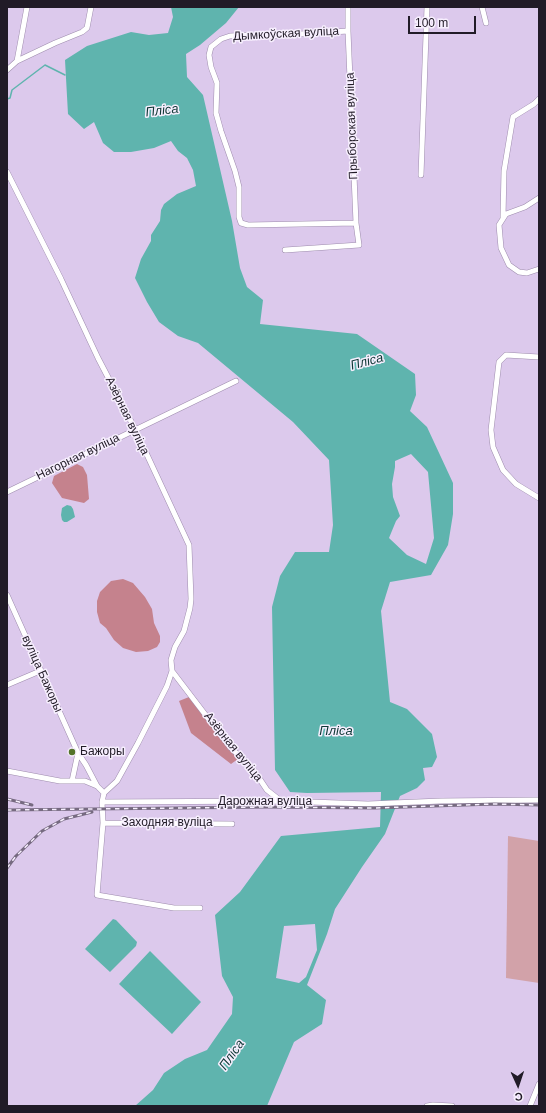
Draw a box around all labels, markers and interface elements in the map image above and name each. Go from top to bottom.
scale bar [410,8,478,34]
text: 100 m [415,16,448,30]
street label: Дымкоўская вуліца [233,24,339,44]
street label: Прыборская вуліца [343,72,361,180]
water label: Пліса [144,101,180,121]
water label: Пліса [349,350,385,374]
street label: Азёрная вуліца [102,375,152,457]
street label: Нагорная вуліца [34,431,122,483]
street label: вуліца Бажоры [19,633,65,715]
street label: Азёрная вуліца [201,709,265,785]
water label: Пліса [319,723,353,739]
place label: Бажоры [80,745,125,759]
marker: Бажоры [67,747,77,757]
street label: Дарожная вуліца [218,795,312,809]
street label: Заходняя вуліца [121,816,213,830]
water label: Пліса [216,1037,248,1073]
north arrow [498,1065,538,1105]
text: С [514,1091,523,1103]

